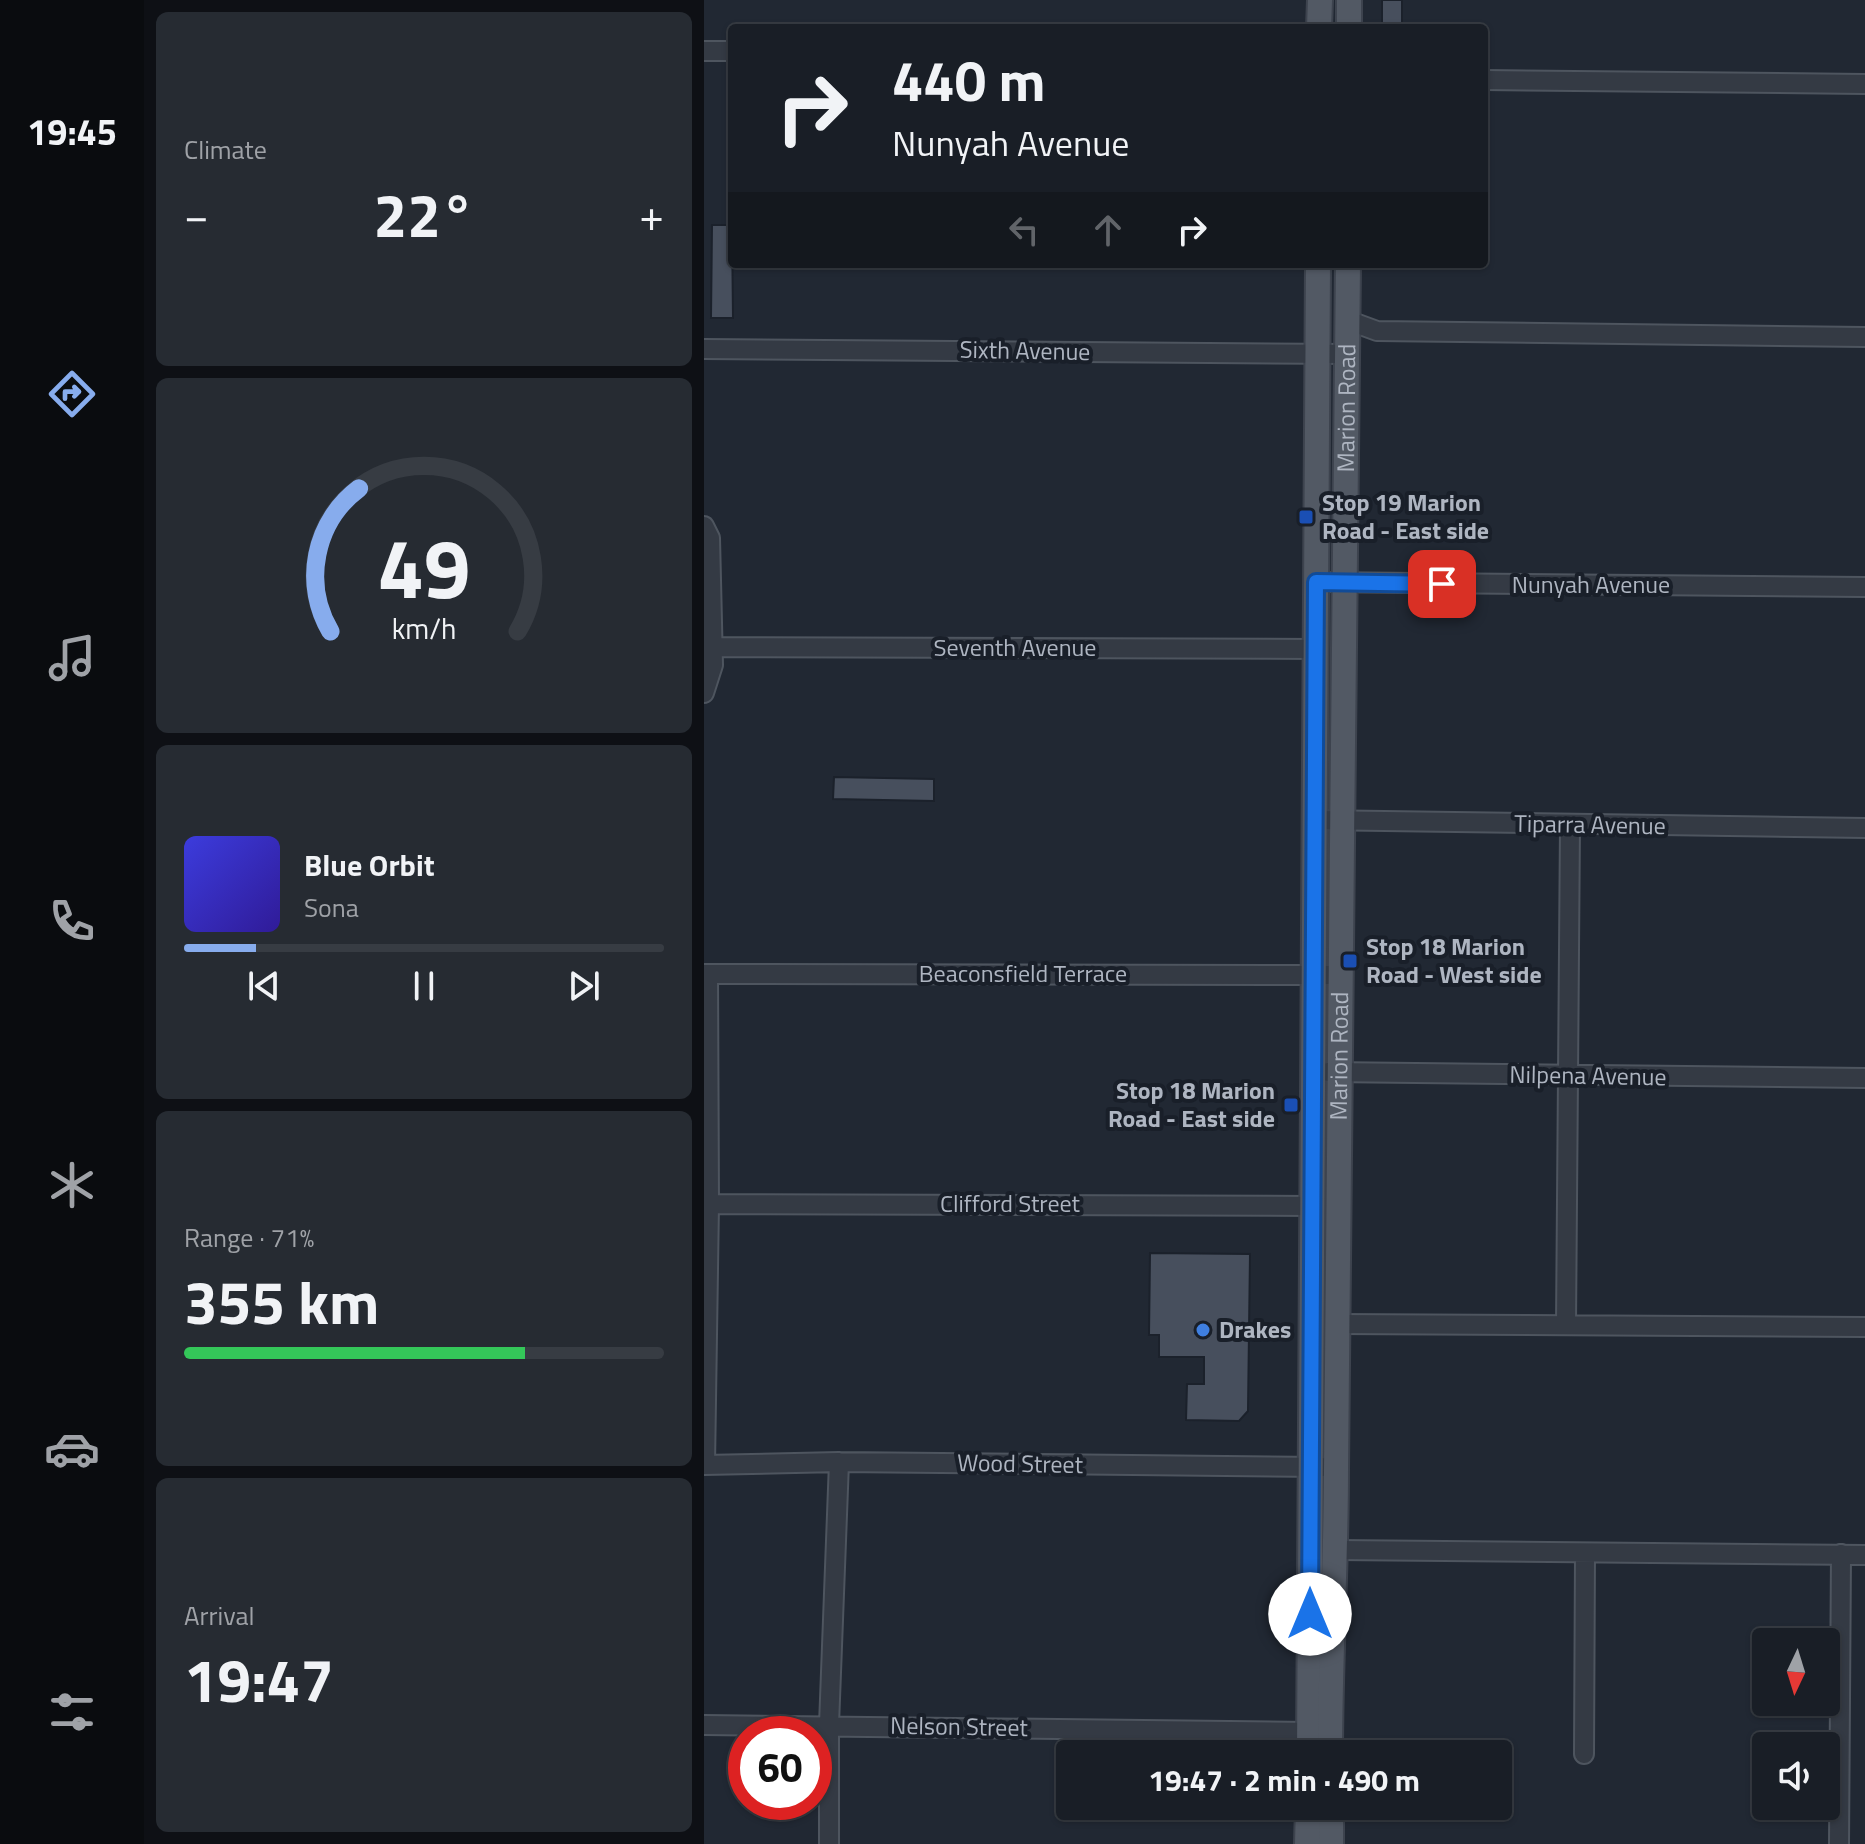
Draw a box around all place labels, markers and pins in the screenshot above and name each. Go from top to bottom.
place label: Stop 19 Marion Road - East side [1322,484,1489,548]
marker: Stop 19 Marion Road - East side [1297,508,1315,526]
pin [1408,550,1476,618]
place label: Stop 18 Marion Road - West side [1366,928,1542,992]
marker: Stop 18 Marion Road - West side [1341,952,1359,970]
place label: Stop 18 Marion Road - East side [1108,1072,1275,1136]
marker: Stop 18 Marion Road - East side [1282,1096,1300,1114]
place label: Drakes [1219,1311,1291,1347]
marker: Drakes [1194,1321,1212,1339]

